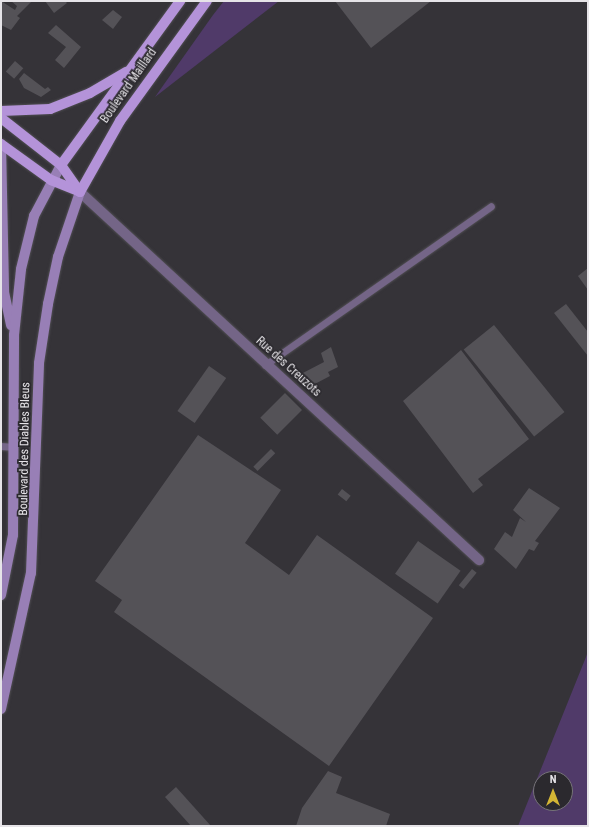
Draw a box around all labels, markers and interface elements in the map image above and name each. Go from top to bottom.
street label: Boulevard Maillard [98,46,160,126]
street label: Rue des Creuzots [253,334,323,400]
street label: Boulevard des Diables Bleus [17,382,33,516]
north arrow [533,771,573,811]
text: N [550,773,556,786]

